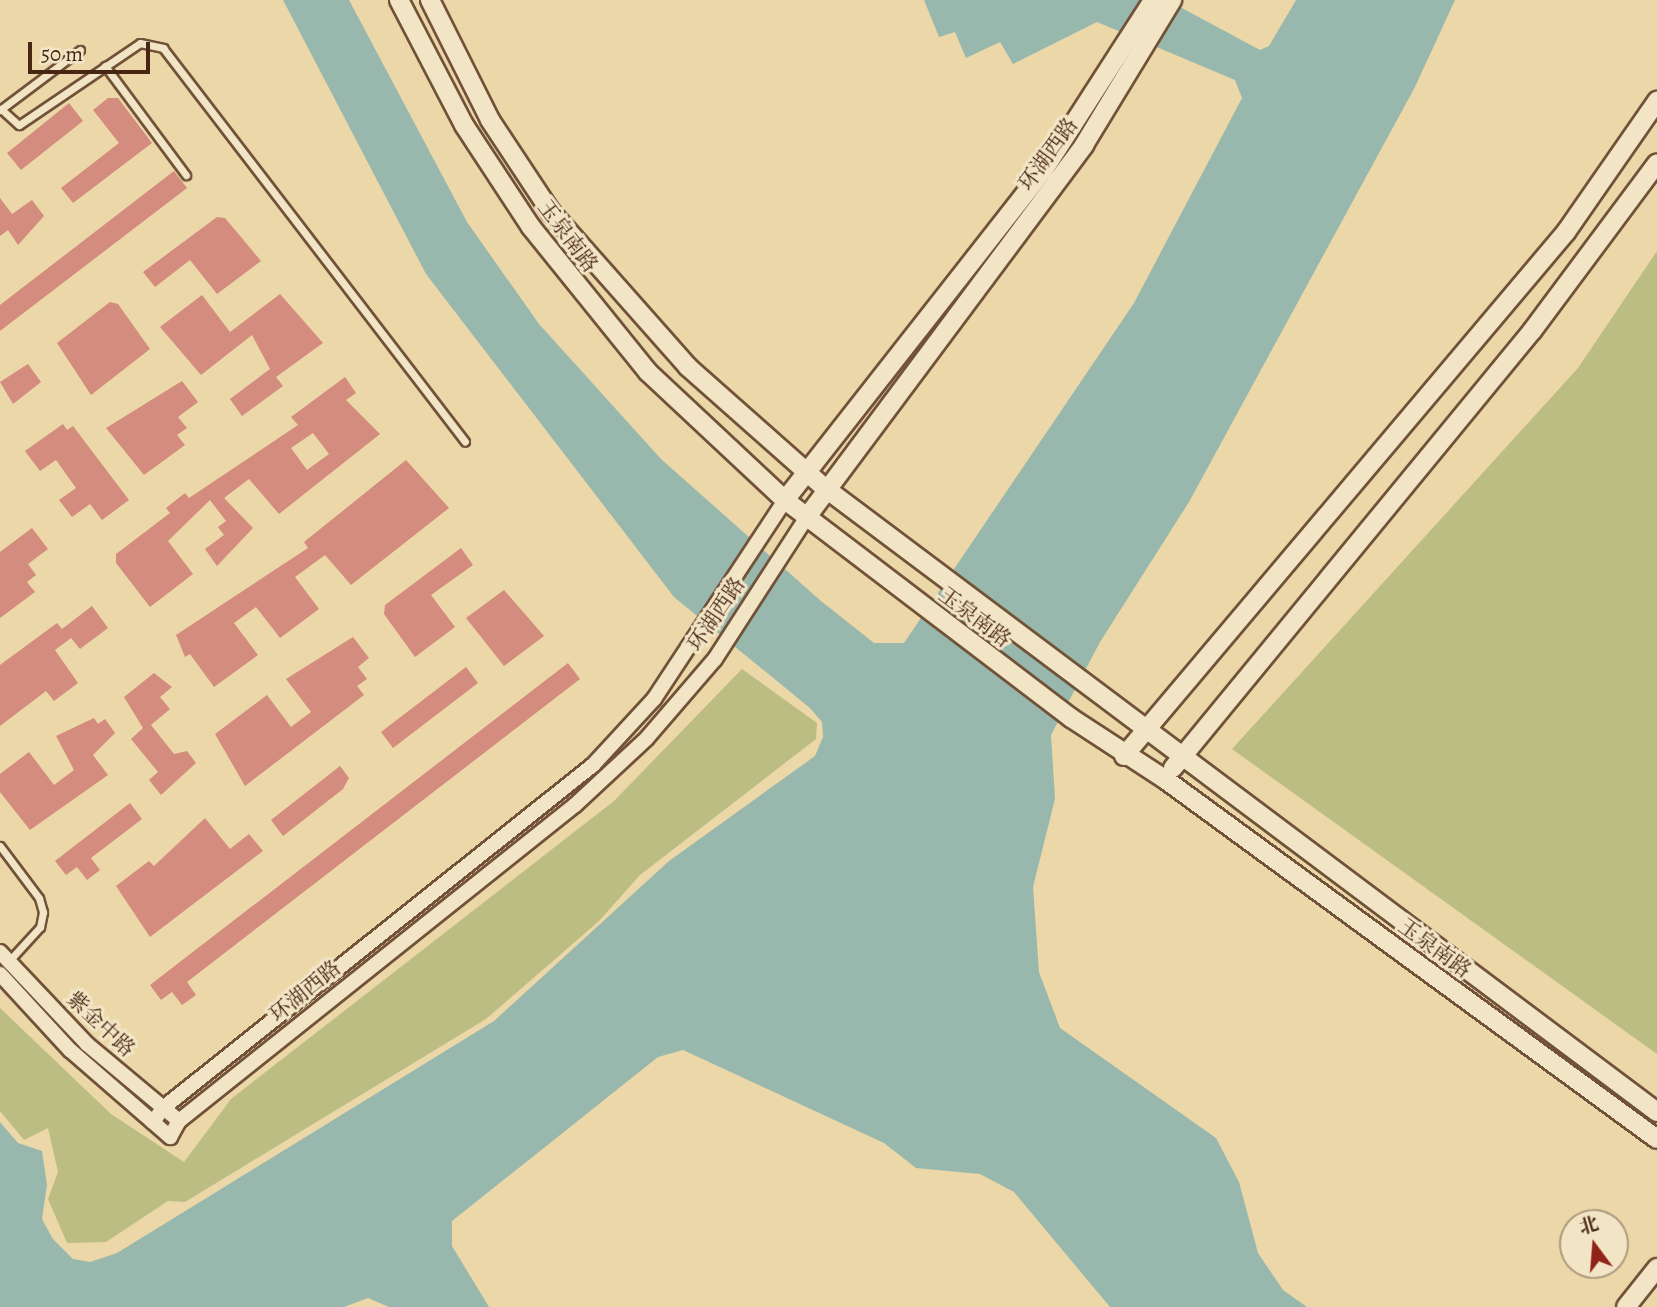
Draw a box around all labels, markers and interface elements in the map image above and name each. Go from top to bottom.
scale bar [32,28,154,72]
text: 50 m [41,40,83,68]
street label: 环湖西路 [1013,113,1083,195]
street label: 玉泉南路 [533,195,603,277]
street label: 环湖西路 [682,572,750,656]
street label: 玉泉南路 [934,582,1016,652]
street label: 玉泉南路 [1394,913,1476,983]
street label: 环湖西路 [264,955,346,1027]
street label: 紫金中路 [62,986,140,1062]
north arrow [1559,1209,1629,1279]
text: 北 [1576,1211,1601,1241]

